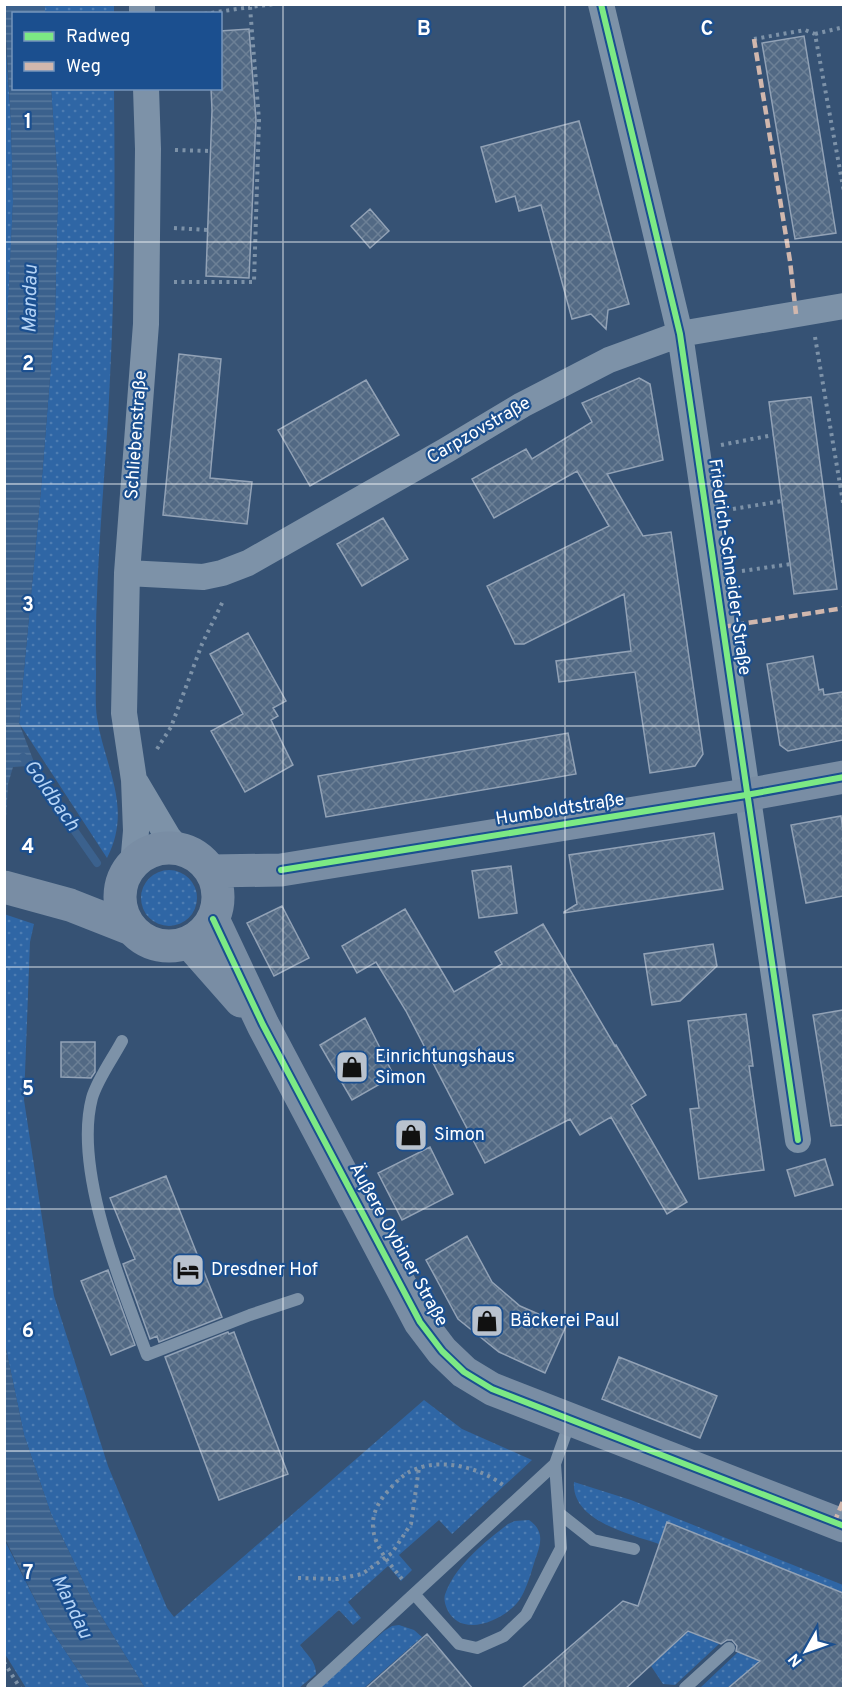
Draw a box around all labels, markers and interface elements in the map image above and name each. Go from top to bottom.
legend [12,12,222,90]
text: B [417,17,431,43]
text: C [701,17,713,43]
text: Radweg [66,26,130,49]
text: Weg [66,56,101,79]
text: 1 [24,110,32,136]
water label: Mandau [17,264,45,333]
text: 2 [22,352,34,378]
street label: Schliebenstraße [121,370,153,500]
street label: Carpzovstraße [423,392,535,470]
street label: Friedrich-Schneider-Straße [702,457,756,677]
text: 3 [22,593,34,619]
water label: Goldbach [17,755,85,837]
street label: Humboldtstraße [494,788,626,832]
text: 4 [22,835,34,861]
place label: Einrichtungshaus Simon [375,1046,515,1090]
shop icon: Einrichtungshaus Simon [334,1049,370,1085]
text: 5 [22,1077,34,1103]
shop icon: Simon [393,1117,429,1153]
place label: Simon [434,1124,485,1147]
street label: Äußere Oybiner Straße [343,1158,454,1331]
hotel icon: Dresdner Hof [170,1252,206,1288]
place label: Dresdner Hof [211,1259,318,1282]
shop icon: Bäckerei Paul [469,1303,505,1339]
place label: Bäckerei Paul [510,1310,620,1333]
text: 6 [22,1319,34,1345]
text: 7 [23,1561,33,1587]
water label: Mandau [44,1571,98,1644]
north arrow [776,1621,836,1681]
text: N [785,1649,807,1670]

